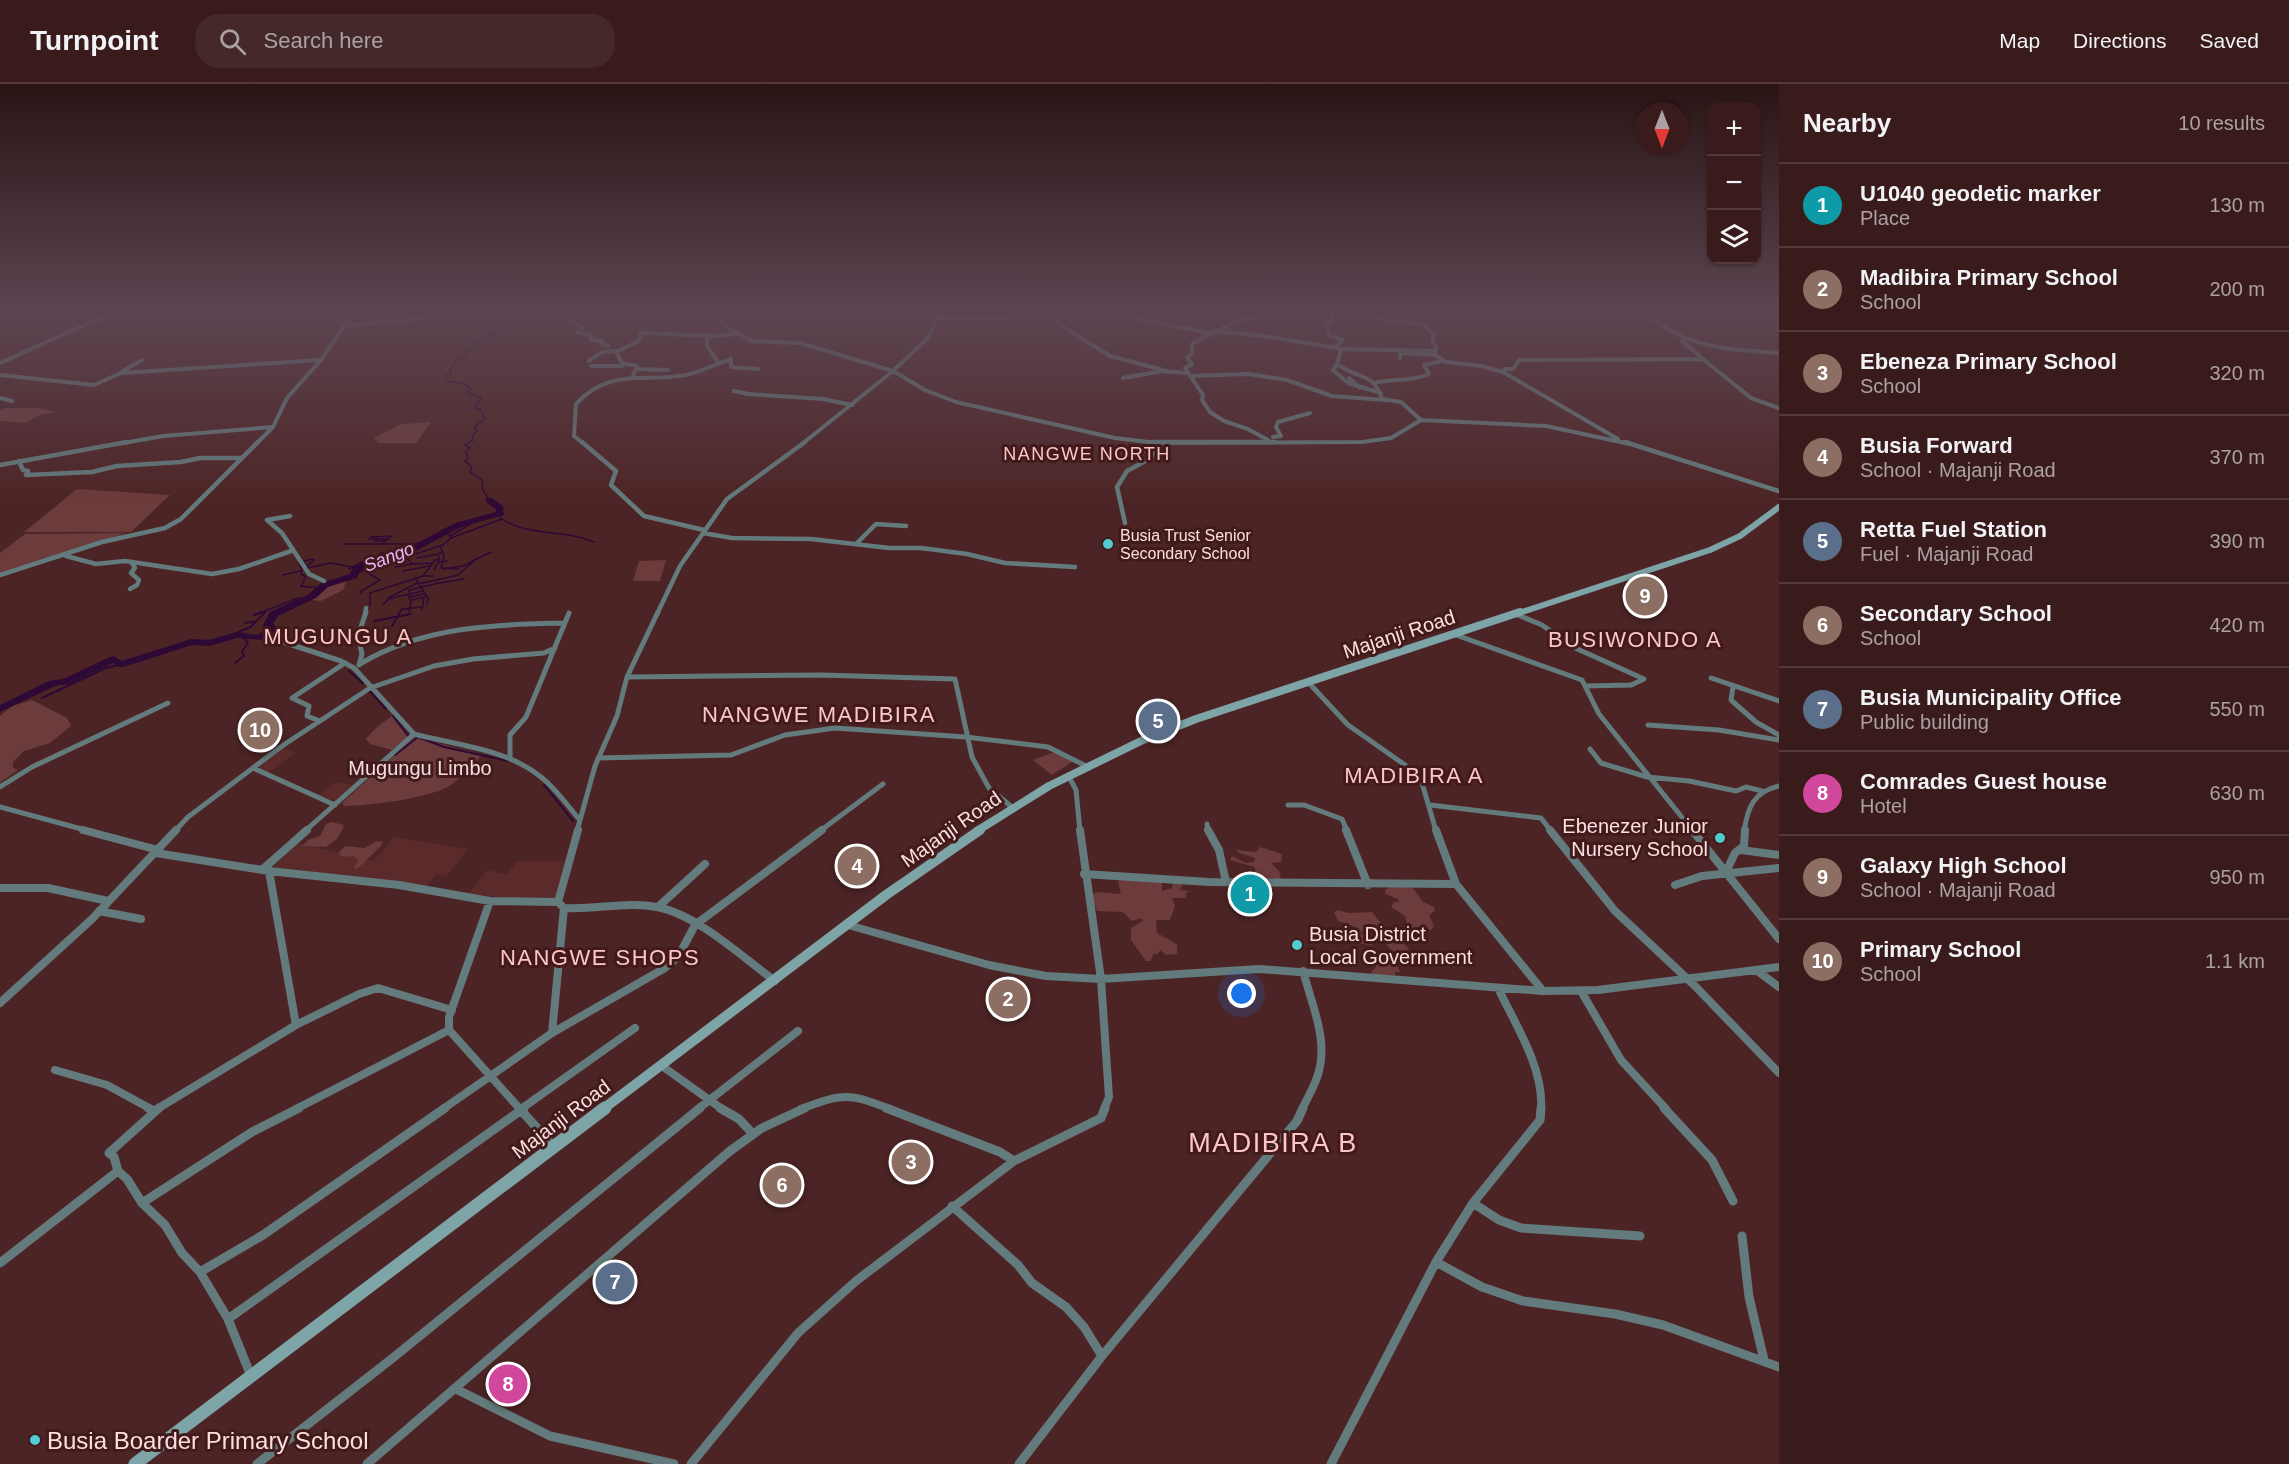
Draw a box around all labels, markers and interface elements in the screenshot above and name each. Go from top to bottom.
search box [195,14,615,68]
text: Turnpoint [30,25,159,56]
icon: search [216,25,249,58]
text: Search here [264,28,383,53]
text: Map [1999,29,2040,52]
text: Directions [2073,29,2166,52]
text: Saved [2199,29,2259,52]
north arrow [1635,102,1689,156]
map controls [1707,102,1761,264]
button: + [1707,102,1761,156]
text: Nearby [1803,108,1891,138]
text: 10 results [2178,112,2265,134]
button: − [1707,156,1761,210]
text: U1040 geodetic marker [1860,181,2101,206]
text: 1 [1817,194,1828,216]
text: 130 m [2209,194,2265,216]
text: Place [1860,207,1910,229]
button: layers [1707,210,1761,264]
text: Madibira Primary School [1860,265,2118,290]
text: 2 [1817,278,1828,300]
text: 200 m [2209,278,2265,300]
text: School [1860,291,1921,313]
text: Ebeneza Primary School [1860,349,2117,374]
text: 3 [1817,362,1828,384]
text: 320 m [2209,362,2265,384]
text: School [1860,375,1921,397]
text: Busia Forward [1860,433,2013,458]
district label: NANGWE NORTH [1003,444,1171,464]
text: 4 [1817,446,1828,468]
text: 370 m [2209,446,2265,468]
text: School · Majanji Road [1860,459,2056,481]
text: Retta Fuel Station [1860,517,2047,542]
place label: Busia Trust Senior Secondary School [1120,527,1251,562]
text: 5 [1817,530,1828,552]
text: 390 m [2209,530,2265,552]
marker: Busia Trust Senior Secondary School [1101,537,1115,551]
water label: Sango [361,538,417,576]
text: Fuel · Majanji Road [1860,543,2033,565]
pin: 9 [1626,574,1664,618]
text: Secondary School [1860,601,2052,626]
street label: Majanji Road [1340,606,1458,662]
text: 6 [1817,614,1828,636]
text: 420 m [2209,614,2265,636]
district label: MUGUNGU A [263,624,413,649]
district label: BUSIWONDO A [1548,627,1722,652]
text: School [1860,627,1921,649]
text: Busia Municipality Office [1860,685,2122,710]
pin: 5 [1138,698,1178,744]
text: 7 [1817,698,1828,720]
text: 550 m [2209,698,2265,720]
district label: NANGWE MADIBIRA [702,702,936,727]
pin: 10 [240,708,280,752]
text: Public building [1860,711,1989,733]
park label: Mugungu Limbo [348,757,492,779]
district label: MADIBIRA A [1344,763,1484,788]
text: Comrades Guest house [1860,769,2107,794]
text: 8 [1817,782,1828,804]
text: 630 m [2209,782,2265,804]
street label: Majanji Road [897,787,1005,871]
text: Hotel [1860,795,1907,817]
place label: Ebenezer Junior Nursery School [1562,815,1708,860]
marker: Ebenezer Junior Nursery School [1713,831,1727,845]
pin: 4 [838,844,876,888]
text: Galaxy High School [1860,853,2067,878]
text: 9 [1817,866,1828,888]
text: 950 m [2209,866,2265,888]
pin: 1 [1230,872,1270,916]
text: School · Majanji Road [1860,879,2056,901]
place label: Busia District Local Government [1309,923,1473,968]
text: Primary School [1860,937,2021,962]
marker: Busia District Local Government [1290,938,1304,952]
district label: NANGWE SHOPS [500,945,700,970]
text: 10 [1811,950,1834,972]
text: 1.1 km [2205,950,2265,972]
text: School [1860,963,1921,985]
pin: 2 [988,976,1028,1022]
your location [1227,979,1256,1008]
street label: Majanji Road [508,1075,614,1163]
district label: MADIBIRA B [1188,1128,1358,1158]
pin: 3 [892,1140,930,1184]
pin: 6 [762,1162,802,1208]
pin: 7 [596,1260,634,1304]
pin: 8 [488,1362,528,1406]
place label: Busia Boarder Primary School [47,1427,368,1454]
marker: Busia Boarder Primary School [28,1433,42,1447]

